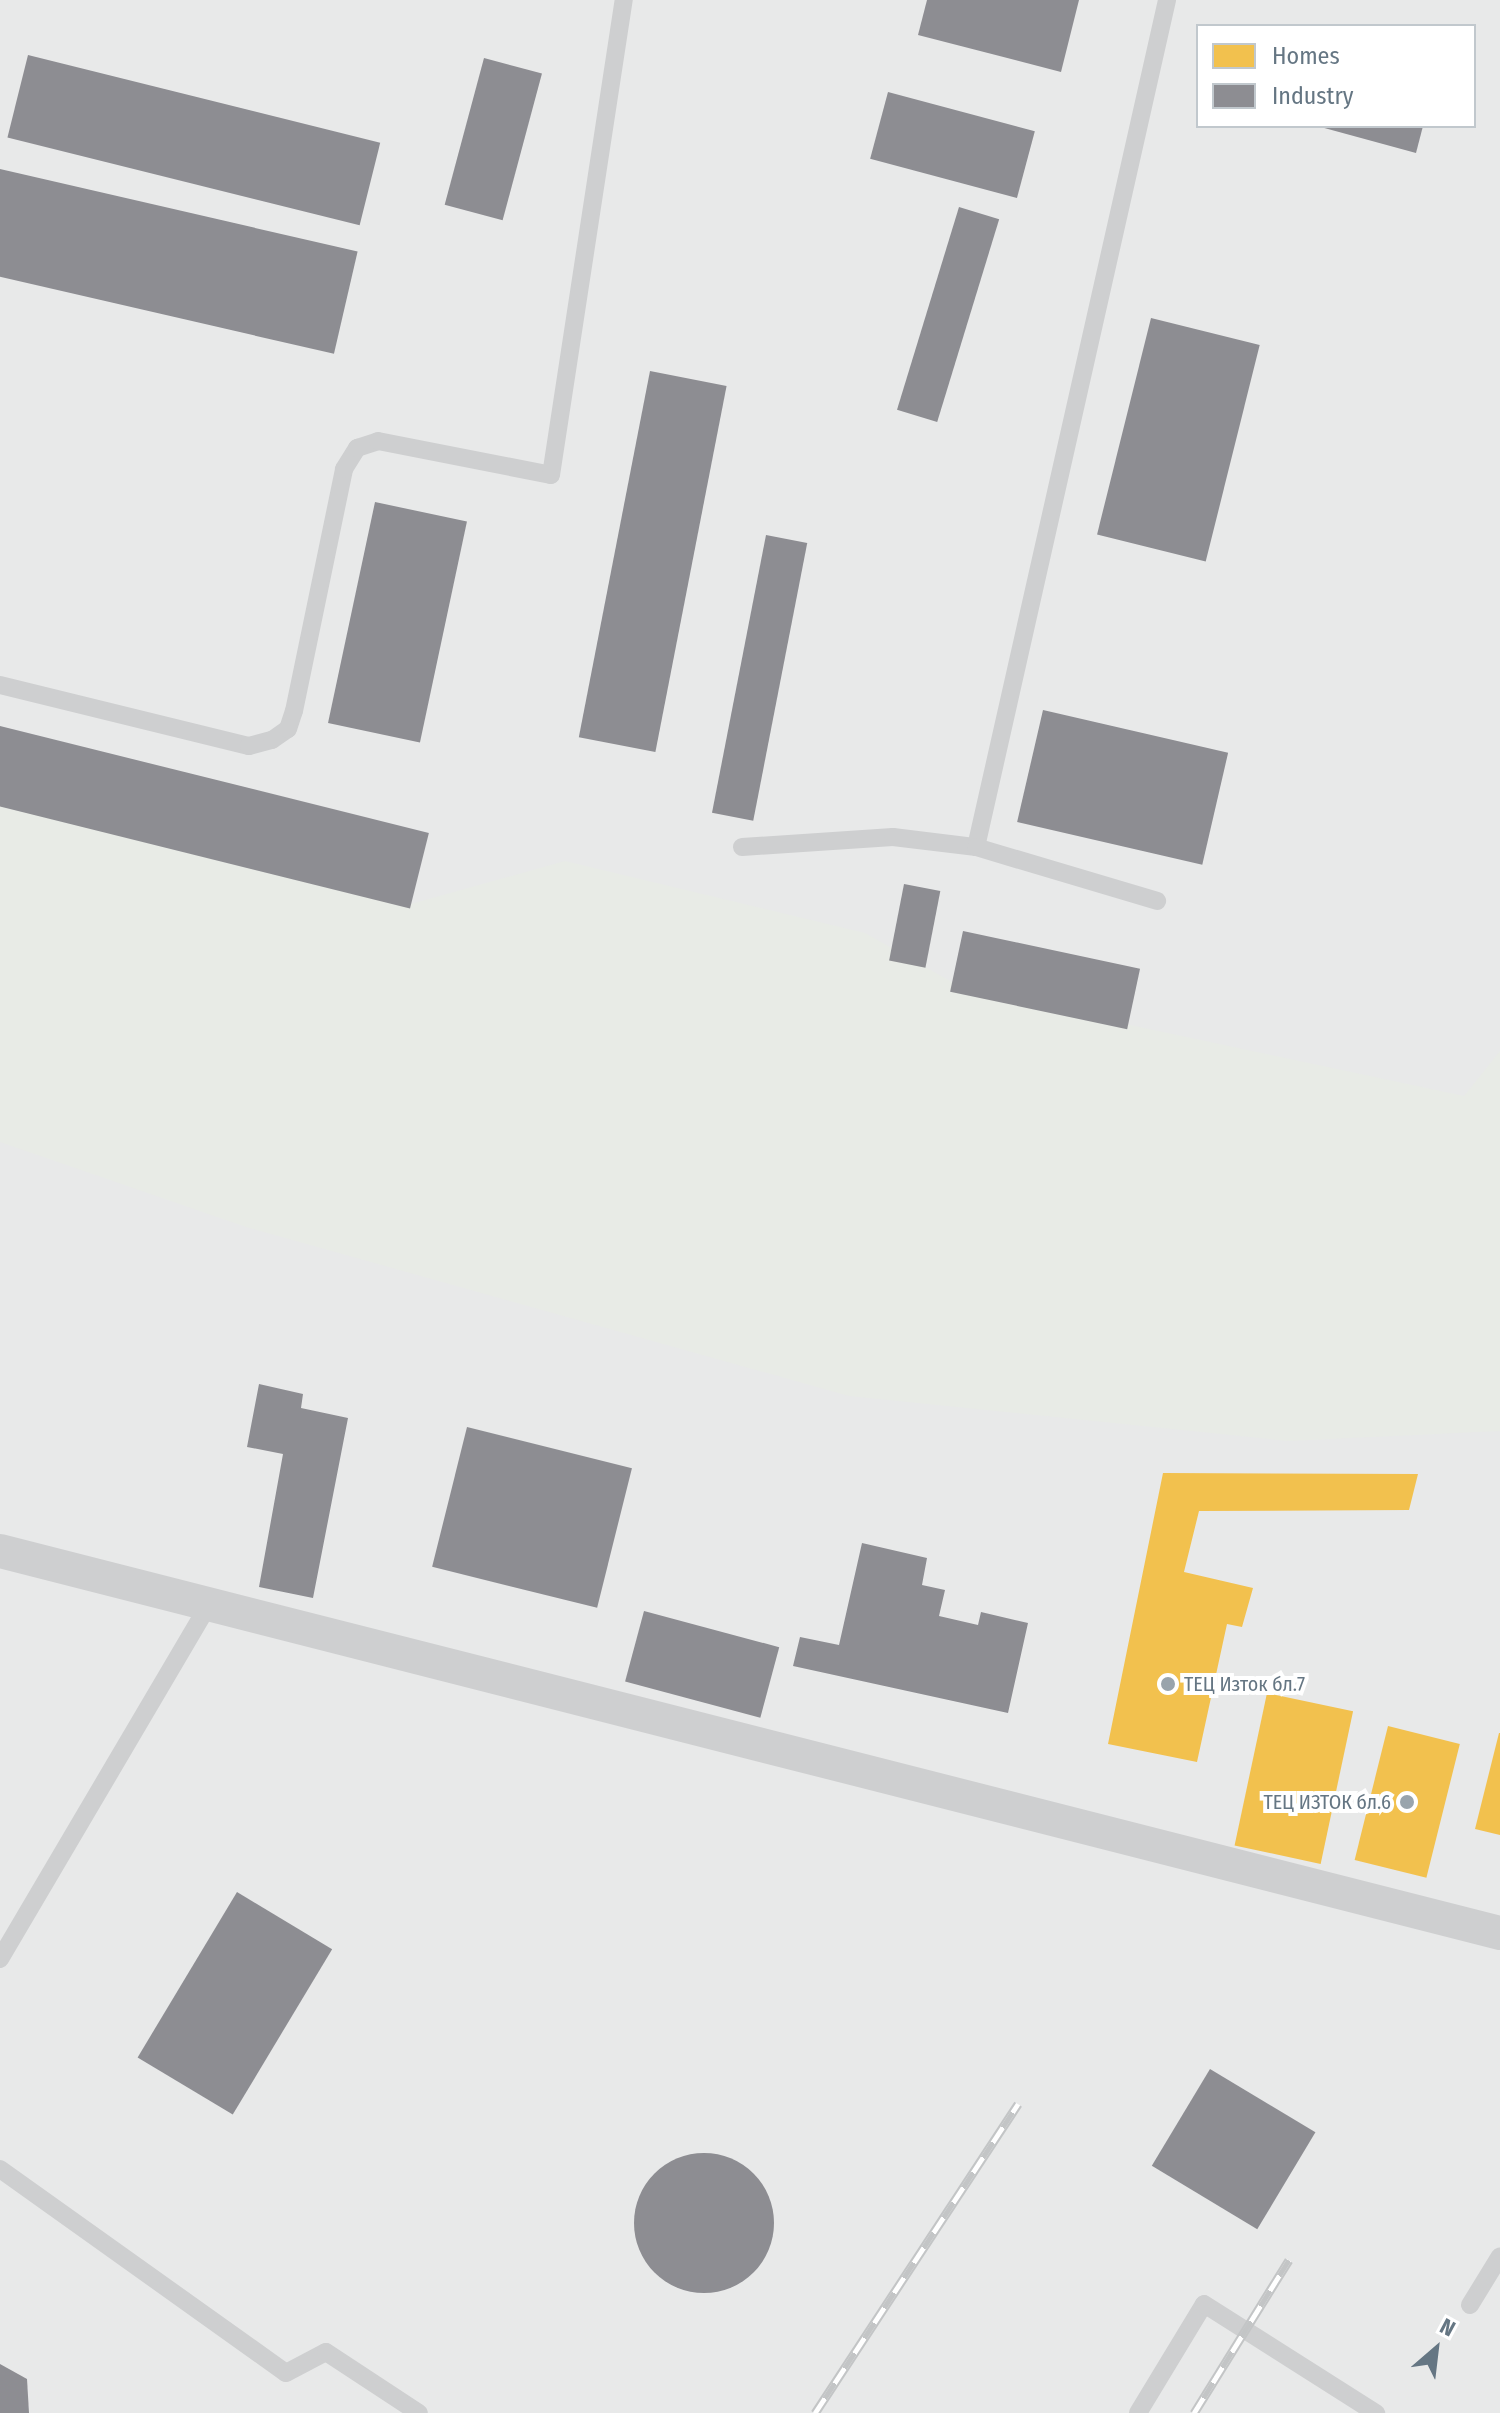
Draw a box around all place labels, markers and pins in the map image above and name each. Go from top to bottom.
place label: ТЕЦ Изток бл.7 [1184,1672,1305,1696]
marker: ТЕЦ Изток бл.7 [1159,1675,1177,1693]
place label: ТЕЦ ИЗТОК бл.6 [1263,1790,1391,1814]
marker: ТЕЦ ИЗТОК бл.6 [1398,1793,1416,1811]

